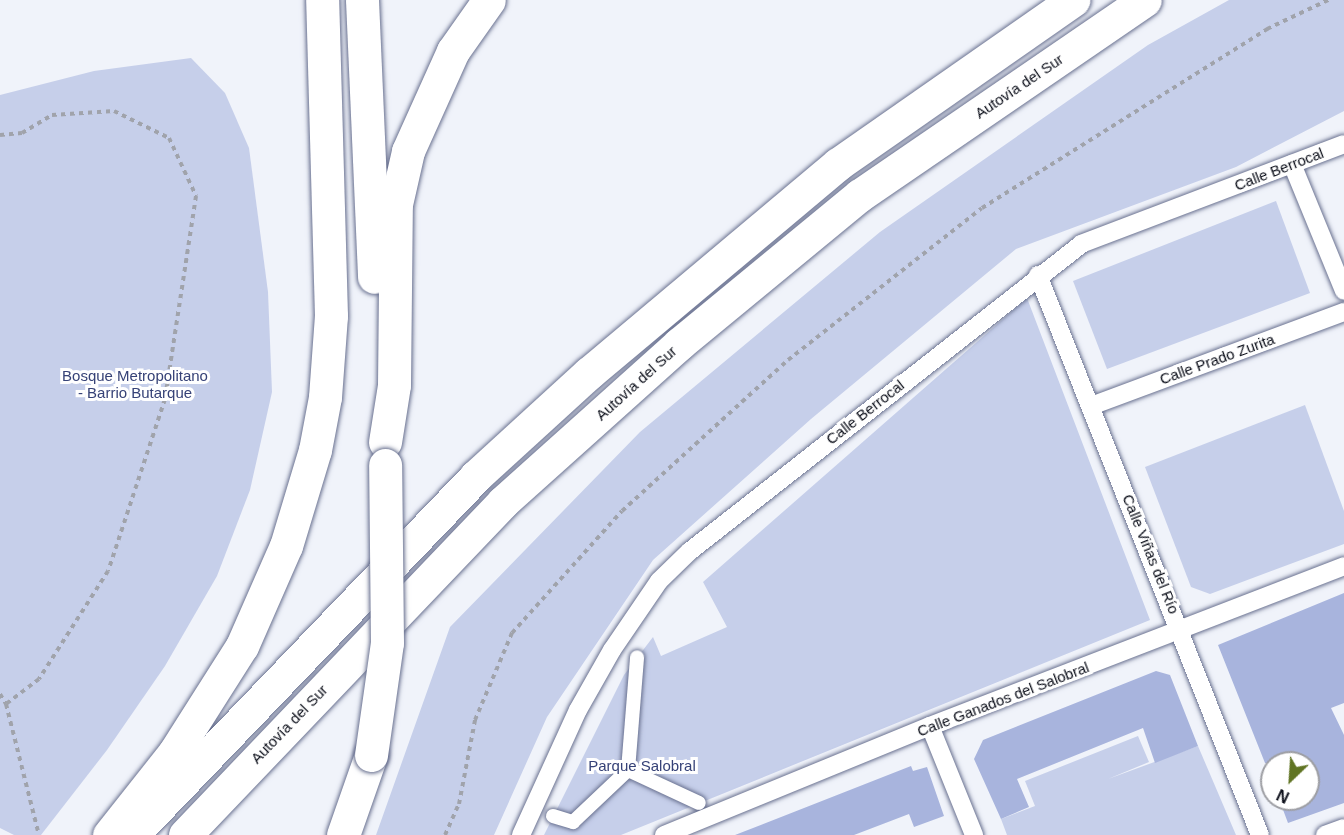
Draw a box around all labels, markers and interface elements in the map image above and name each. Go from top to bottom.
street label: Autovía del Sur [971,50,1067,122]
street label: Calle Berrocal [1232,144,1326,194]
street label: Calle Prado Zurita [1157,330,1277,388]
street label: Autovía del Sur [592,342,680,424]
park label: Bosque Metropolitano - Barrio Butarque [62,366,208,401]
street label: Calle Berrocal [822,376,908,448]
street label: Calle Viñas del Río [1119,492,1183,616]
street label: Calle Ganados del Salobral [915,658,1091,740]
street label: Autovía del Sur [247,681,331,767]
north arrow [1260,751,1320,811]
park label: Parque Salobral [588,757,696,775]
text: N [1274,786,1292,806]

